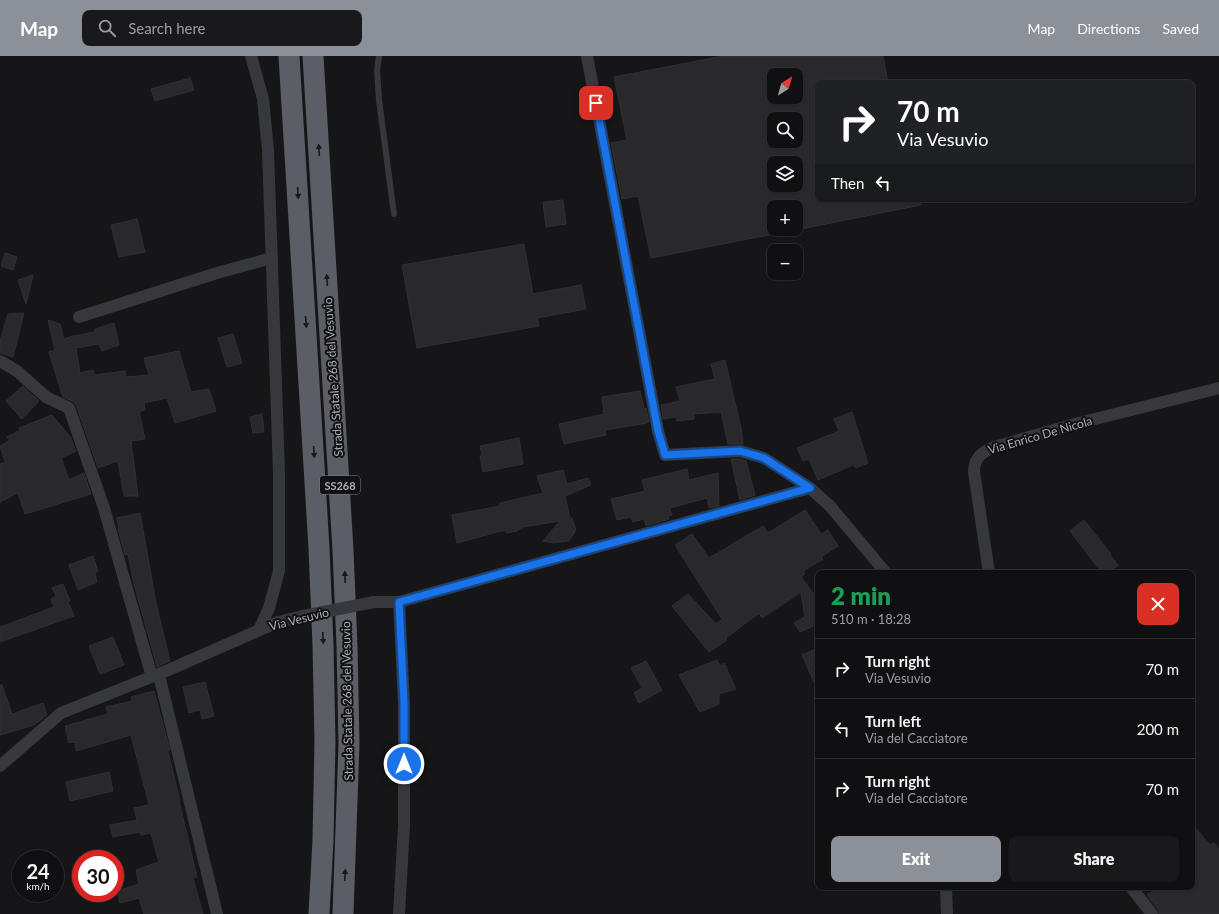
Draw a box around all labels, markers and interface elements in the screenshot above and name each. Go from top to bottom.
search box [82,10,362,46]
text: Map [20,17,58,40]
icon: search [96,17,118,39]
text: Search here [128,19,206,37]
text: Map [1028,20,1055,37]
text: Directions [1077,20,1140,37]
text: Saved [1162,20,1199,37]
north arrow [767,68,803,104]
map controls [767,68,803,280]
pin [579,86,613,120]
icon: arrive [585,92,607,114]
text: 70 m [897,94,960,128]
icon: right [831,96,883,148]
button: search [767,112,803,148]
text: Via Vesuvio [897,128,988,150]
one-way arrow [315,144,322,156]
button: layers [767,156,803,192]
icon: left [872,172,894,194]
text: Then [831,174,864,192]
one-way arrow [294,187,301,199]
button: + [767,200,803,236]
button: − [767,244,803,280]
one-way arrow [324,273,330,286]
street label: Strada Statale 268 del Vesuvio [320,297,346,457]
one-way arrow [302,316,309,328]
street label: Via Enrico De Nicola [986,413,1094,457]
one-way arrow [310,446,317,458]
road number: SS268 [320,476,360,494]
one-way arrow [341,571,348,583]
text: 2 min [831,581,891,610]
button: close [1137,583,1179,625]
street label: Via Vesuvio [268,604,331,634]
text: 510 m · 18:28 [831,611,911,627]
street label: Strada Statale 268 del Vesuvio [338,621,356,781]
one-way arrow [320,632,326,645]
text: Turn right [865,652,930,670]
icon: right [831,658,853,680]
text: 70 m [1145,660,1179,678]
text: Via Vesuvio [865,670,931,686]
text: Turn left [865,712,921,730]
icon: left [831,718,853,740]
text: 200 m [1137,720,1179,738]
text: Via del Cacciatore [865,730,968,746]
position arrow [383,743,425,785]
text: Turn right [865,772,930,790]
icon: right [831,778,853,800]
text: 70 m [1145,780,1179,798]
text: Via del Cacciatore [865,790,968,806]
button: Exit [831,836,1001,882]
button: Share [1009,836,1179,882]
speed limit sign: 30 [72,850,124,902]
text: 24 [26,859,50,883]
one-way arrow [342,868,348,881]
text: km/h [26,880,50,892]

